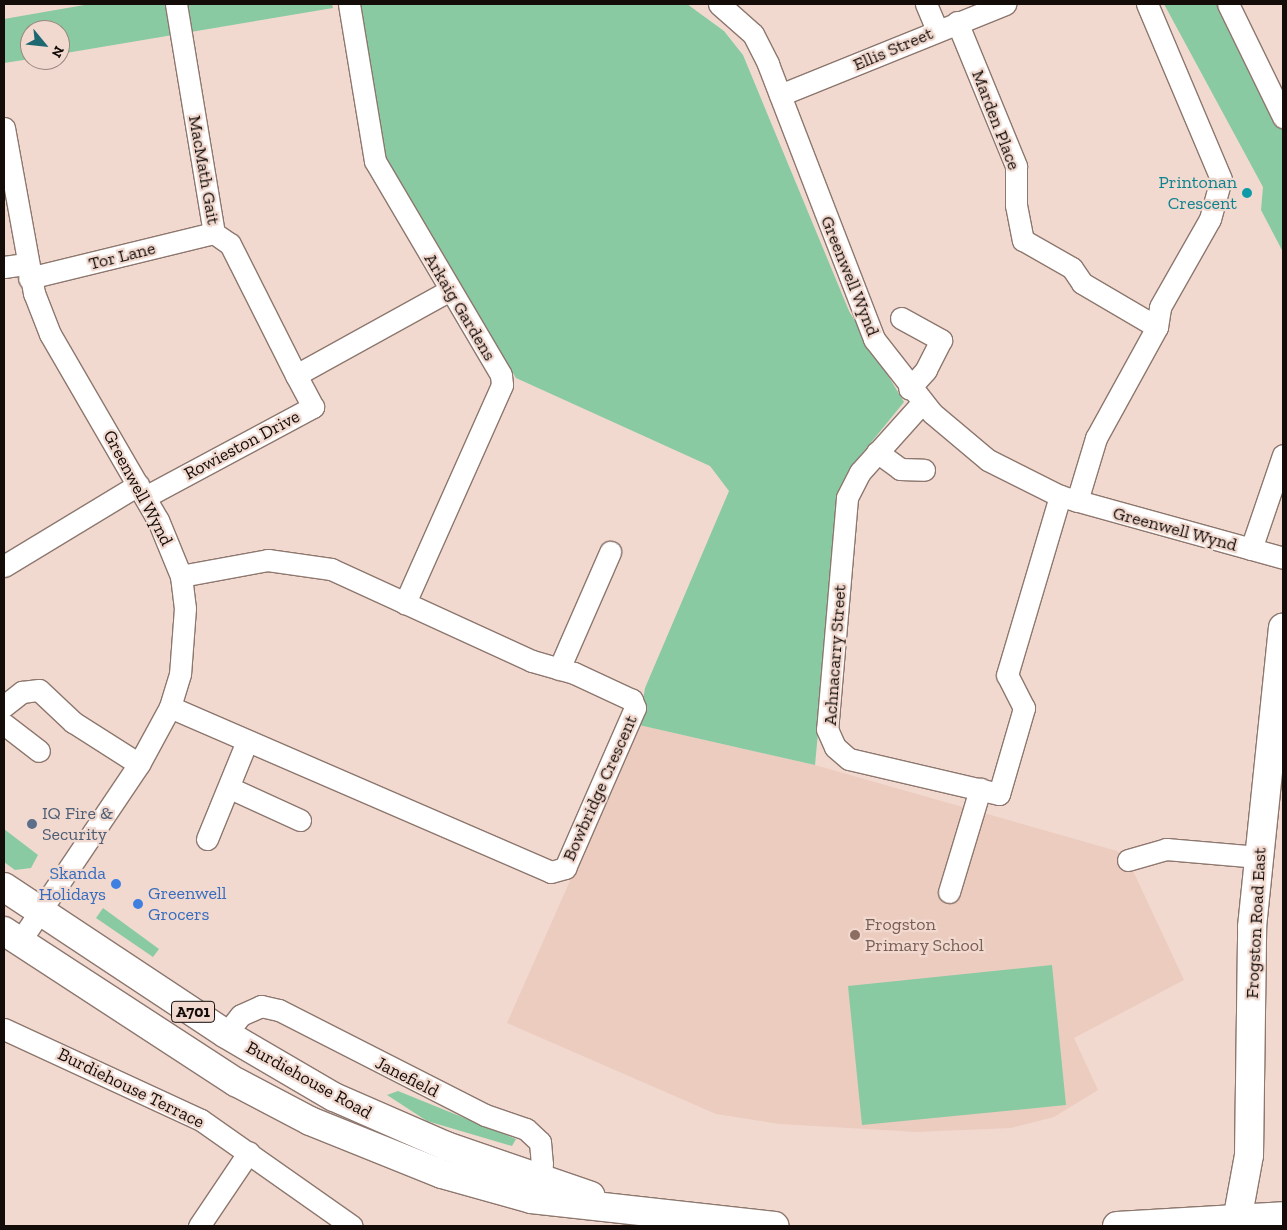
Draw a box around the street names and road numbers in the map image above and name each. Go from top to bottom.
street label: Ellis Street [850,23,936,75]
street label: Marden Place [967,67,1025,173]
street label: MacMath Gait [184,114,224,226]
street label: Greenwell Wynd [816,213,884,339]
street label: Tor Lane [86,237,158,275]
street label: Arkaig Gardens [419,249,501,365]
street label: Rowieston Drive [181,405,303,485]
street label: Greenwell Wynd [98,426,178,550]
street label: Greenwell Wynd [1110,502,1240,556]
street label: Achnacarry Street [819,584,851,726]
street label: Bowbridge Crescent [558,712,642,864]
street label: Frogston Road East [1241,847,1271,999]
road number: A701 [170,999,216,1026]
street label: Burdiehouse Road [242,1037,376,1123]
street label: Burdiehouse Terrace [54,1043,208,1133]
street label: Janefield [372,1052,442,1102]

